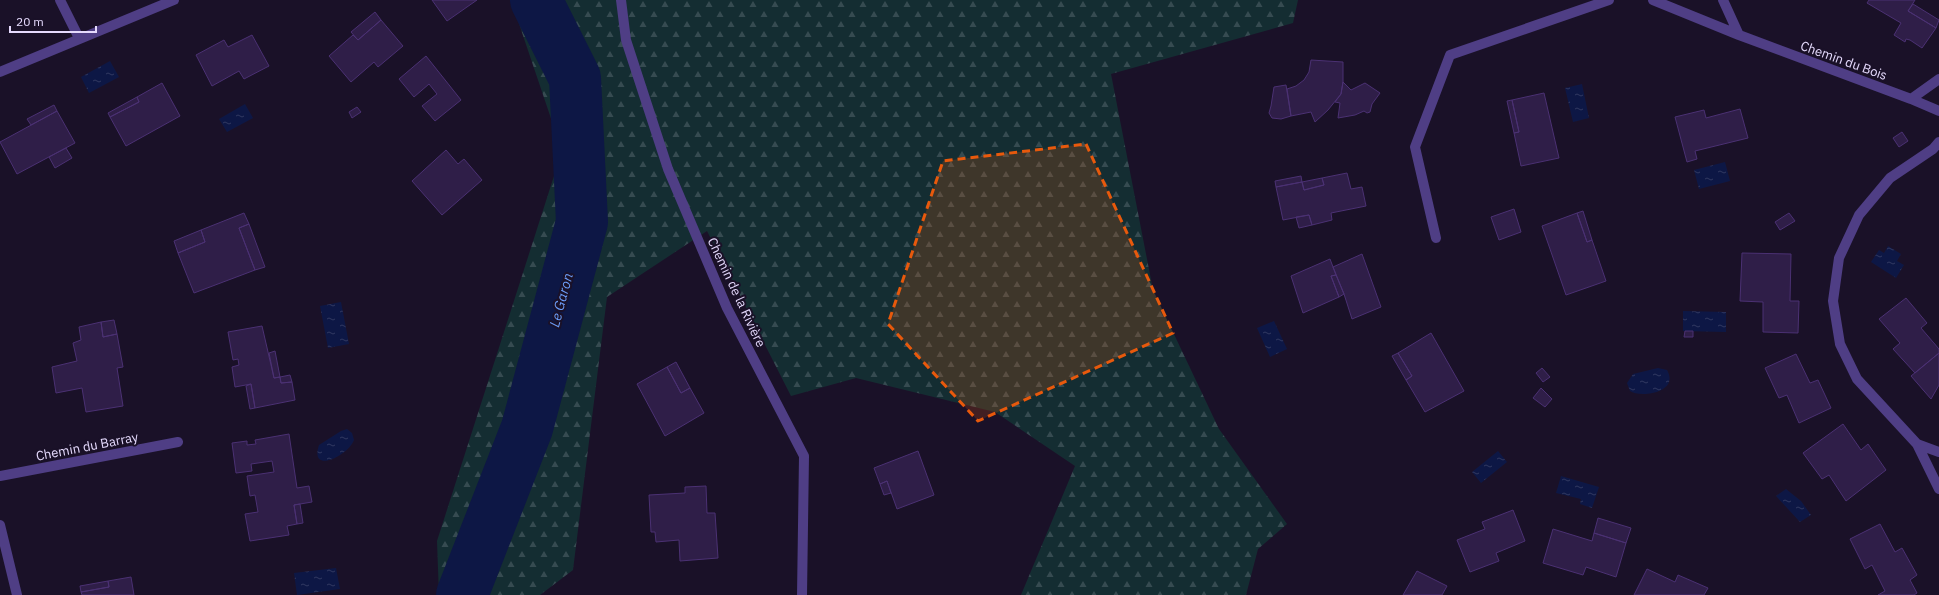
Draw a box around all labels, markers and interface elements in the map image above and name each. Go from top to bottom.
scale bar [10,8,96,34]
text: 20 m [16,14,44,29]
street label: Chemin du Bois [1798,37,1889,84]
street label: Chemin de la Rivière [704,235,769,350]
water label: Le Garon [545,271,577,329]
street label: Chemin du Barray [34,428,140,465]

